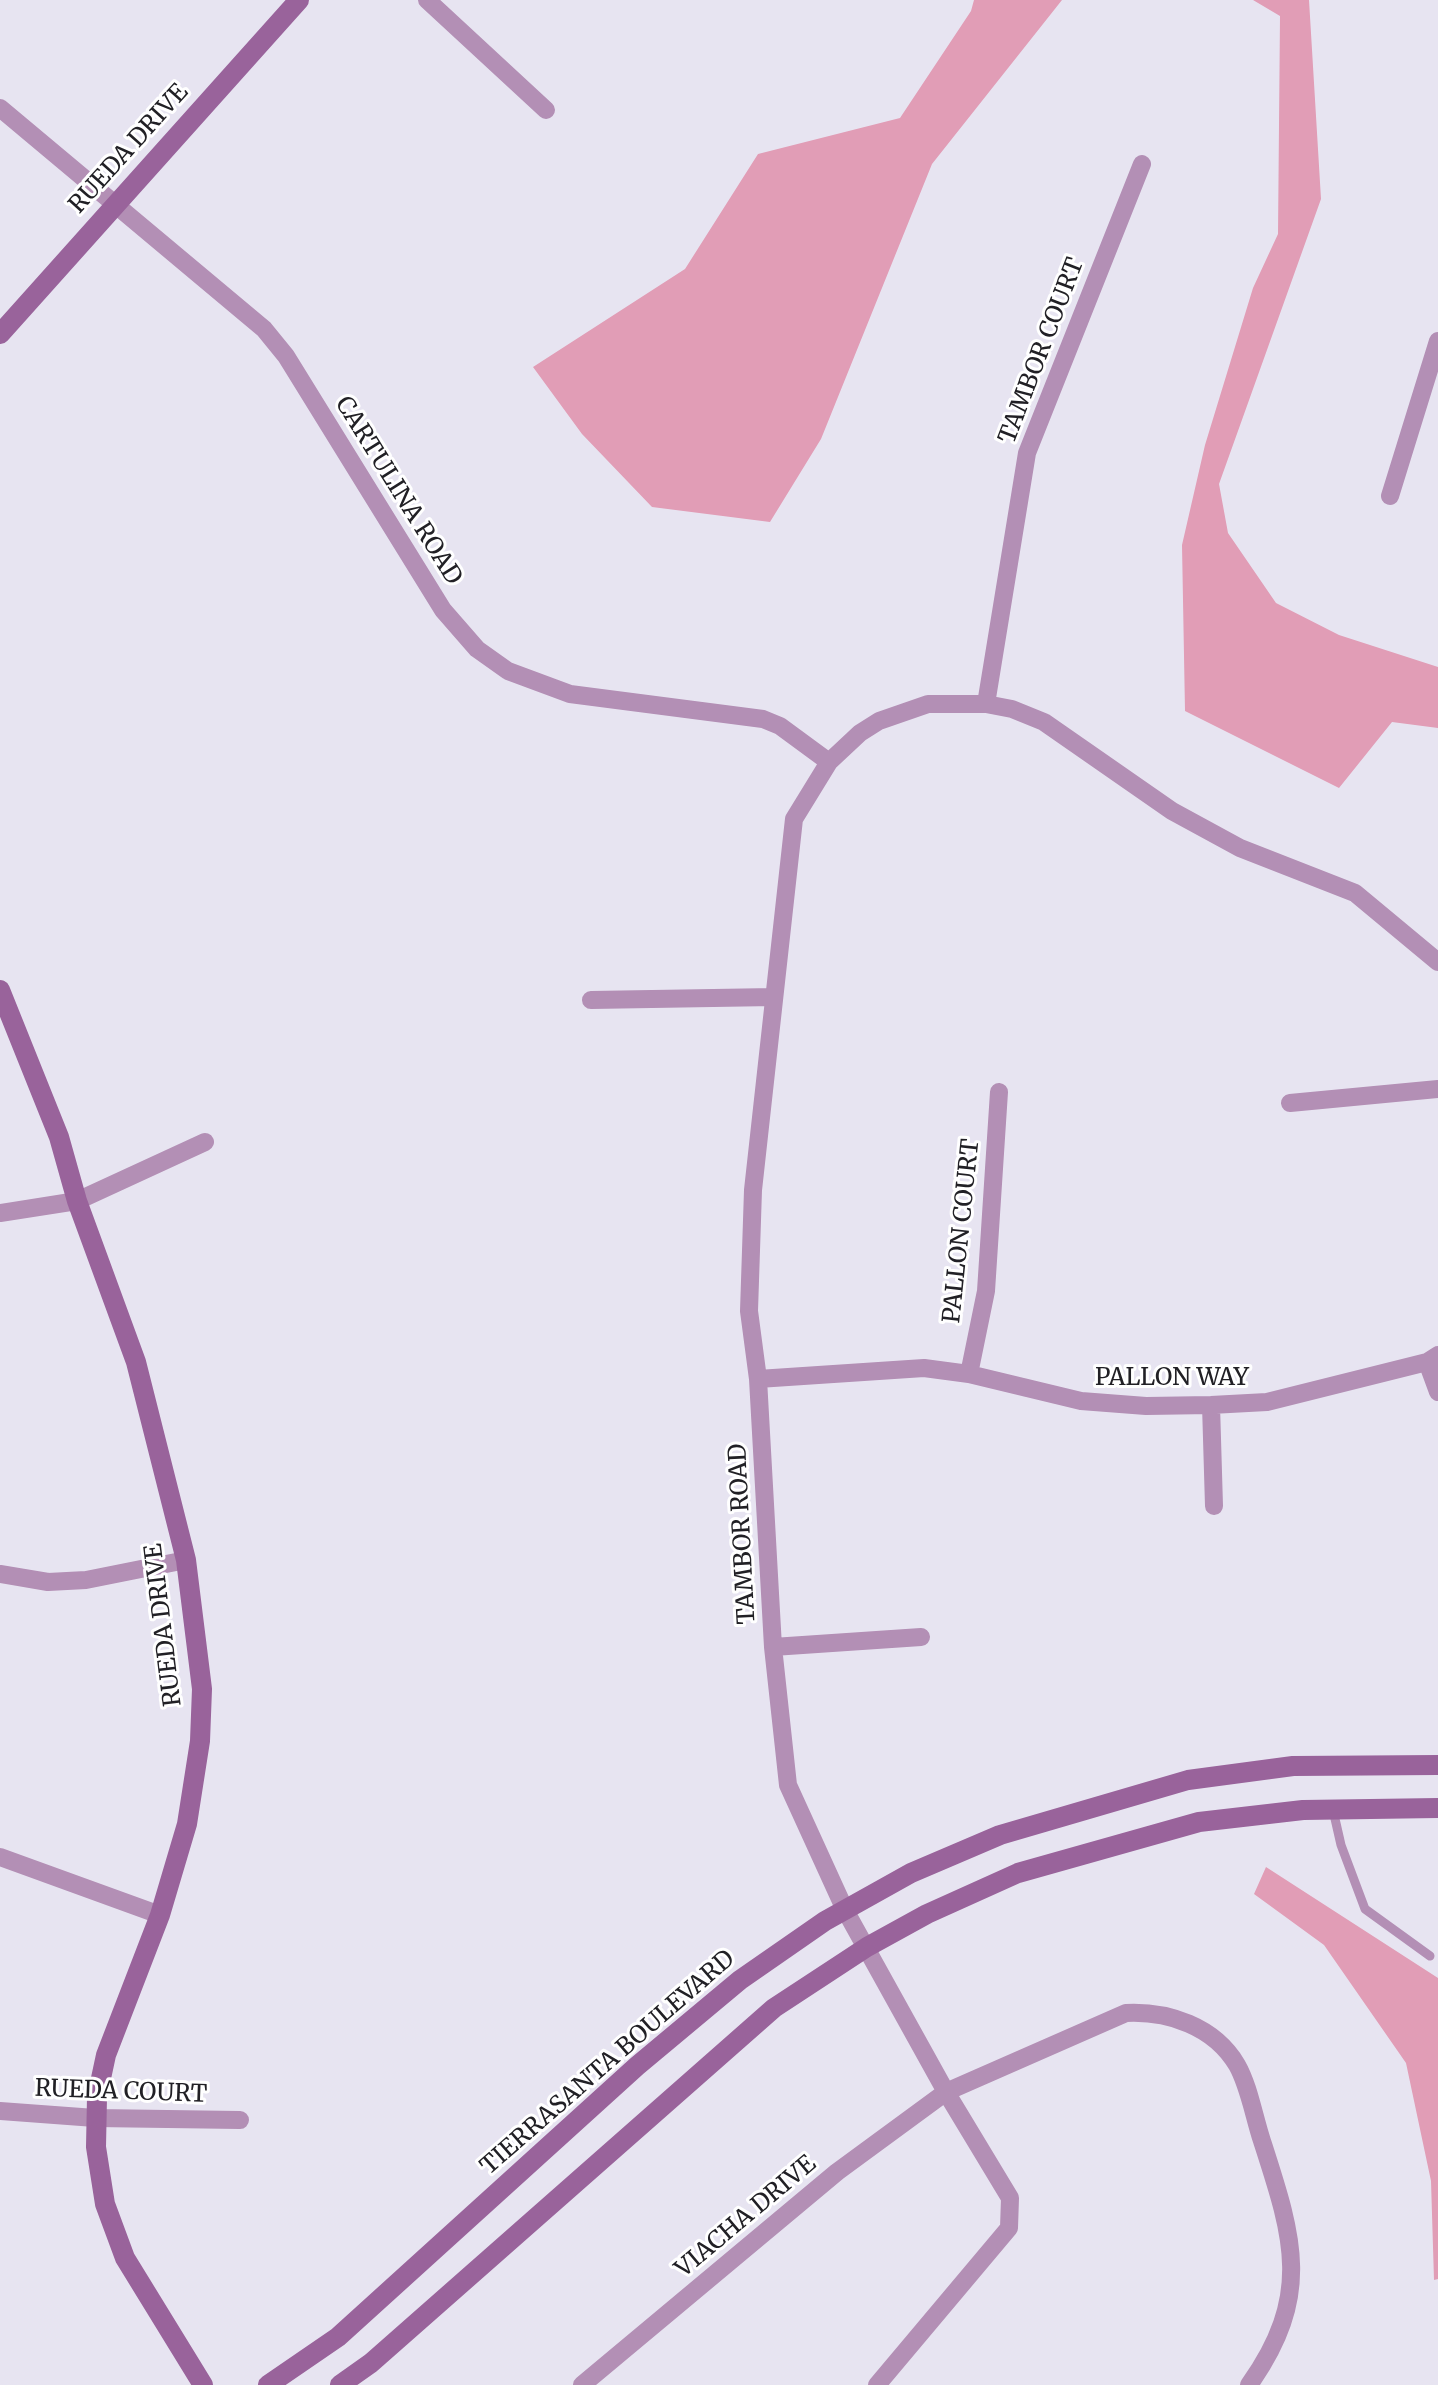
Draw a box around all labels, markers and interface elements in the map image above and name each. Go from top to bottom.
street label: RUEDA DRIVE [63,78,195,220]
street label: TAMBOR COURT [993,254,1091,448]
street label: CARTULINA ROAD [328,392,468,590]
street label: PALLON COURT [938,1138,986,1324]
street label: PALLON WAY [1095,1364,1249,1392]
street label: TAMBOR ROAD [724,1443,762,1625]
street label: RUEDA DRIVE [140,1542,188,1708]
street label: TIERRASANTA BOULEVARD [475,1945,741,2181]
street label: RUEDA COURT [34,2075,208,2109]
street label: VIACHA DRIVE [670,2150,822,2284]

